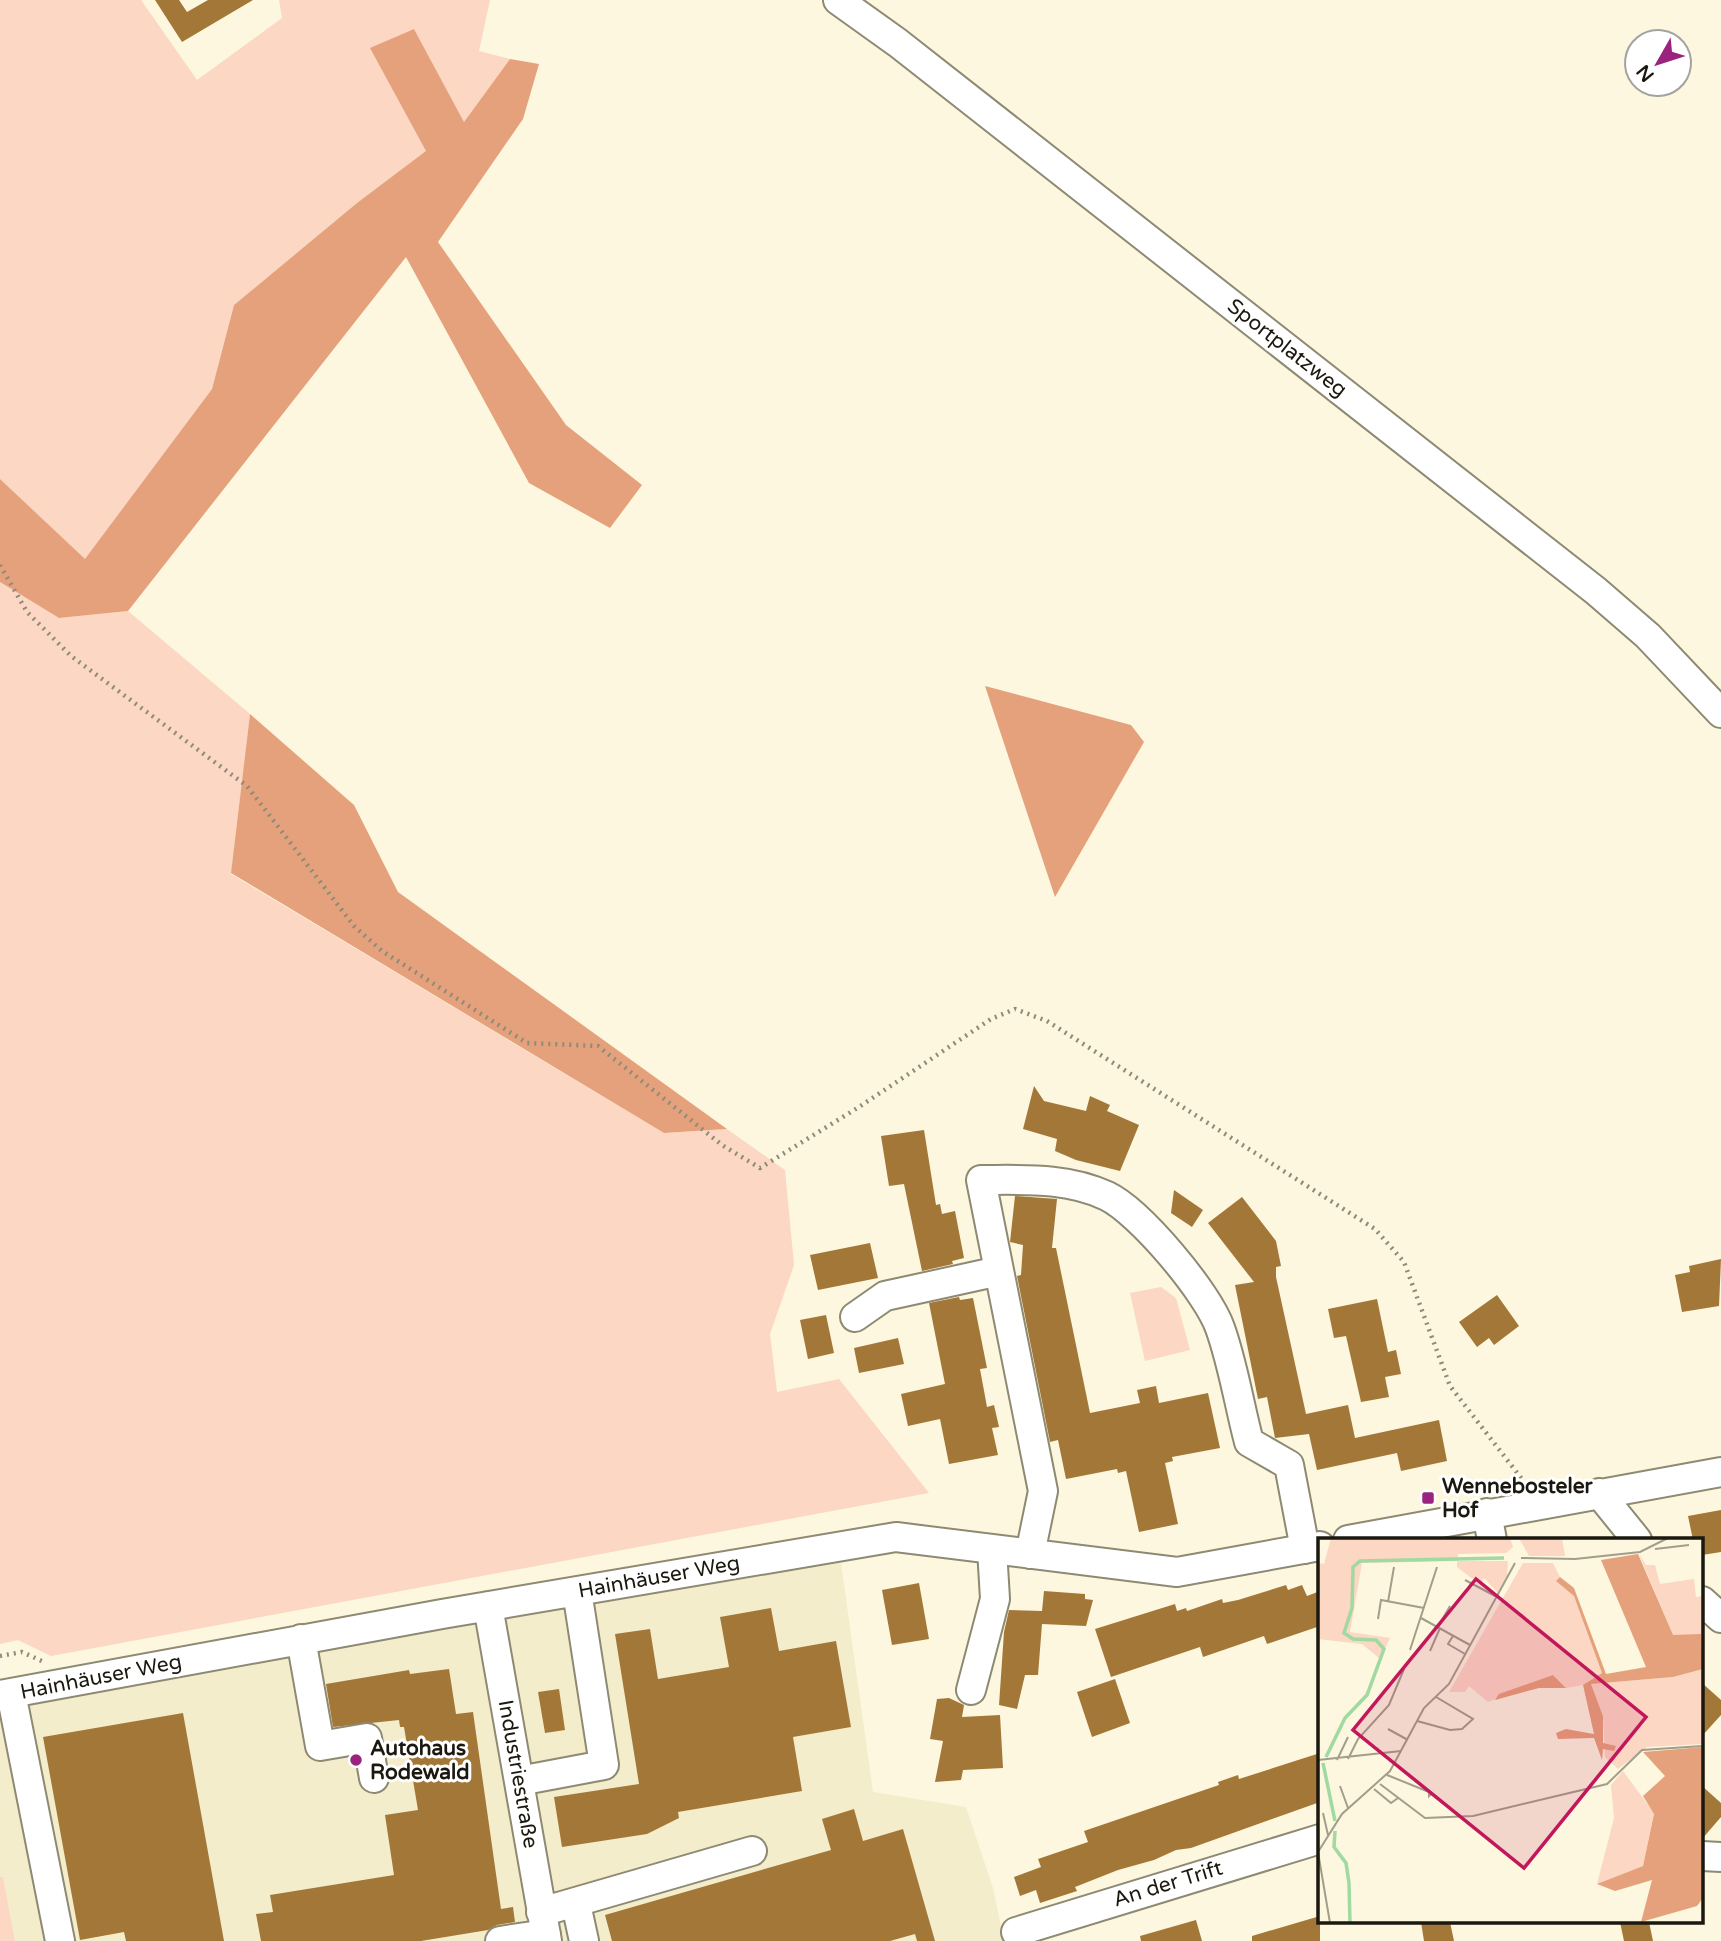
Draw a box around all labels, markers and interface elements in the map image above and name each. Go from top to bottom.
north arrow [1623,28,1693,98]
text: N [1632,60,1659,86]
street label: Sportplatzweg [1222,294,1352,402]
place label: Wennebosteler Hof [1442,1474,1594,1523]
marker: Wennebosteler Hof [1420,1490,1436,1506]
inset map [1318,1538,1704,1924]
street label: Hainhäuser Weg [576,1550,742,1604]
street label: Hainhäuser Weg [18,1649,184,1705]
street label: Industriestraße [493,1698,543,1850]
place label: Autohaus Rodewald [370,1736,470,1785]
marker: Autohaus Rodewald [348,1752,364,1768]
street label: An der Trift [1110,1856,1226,1912]

